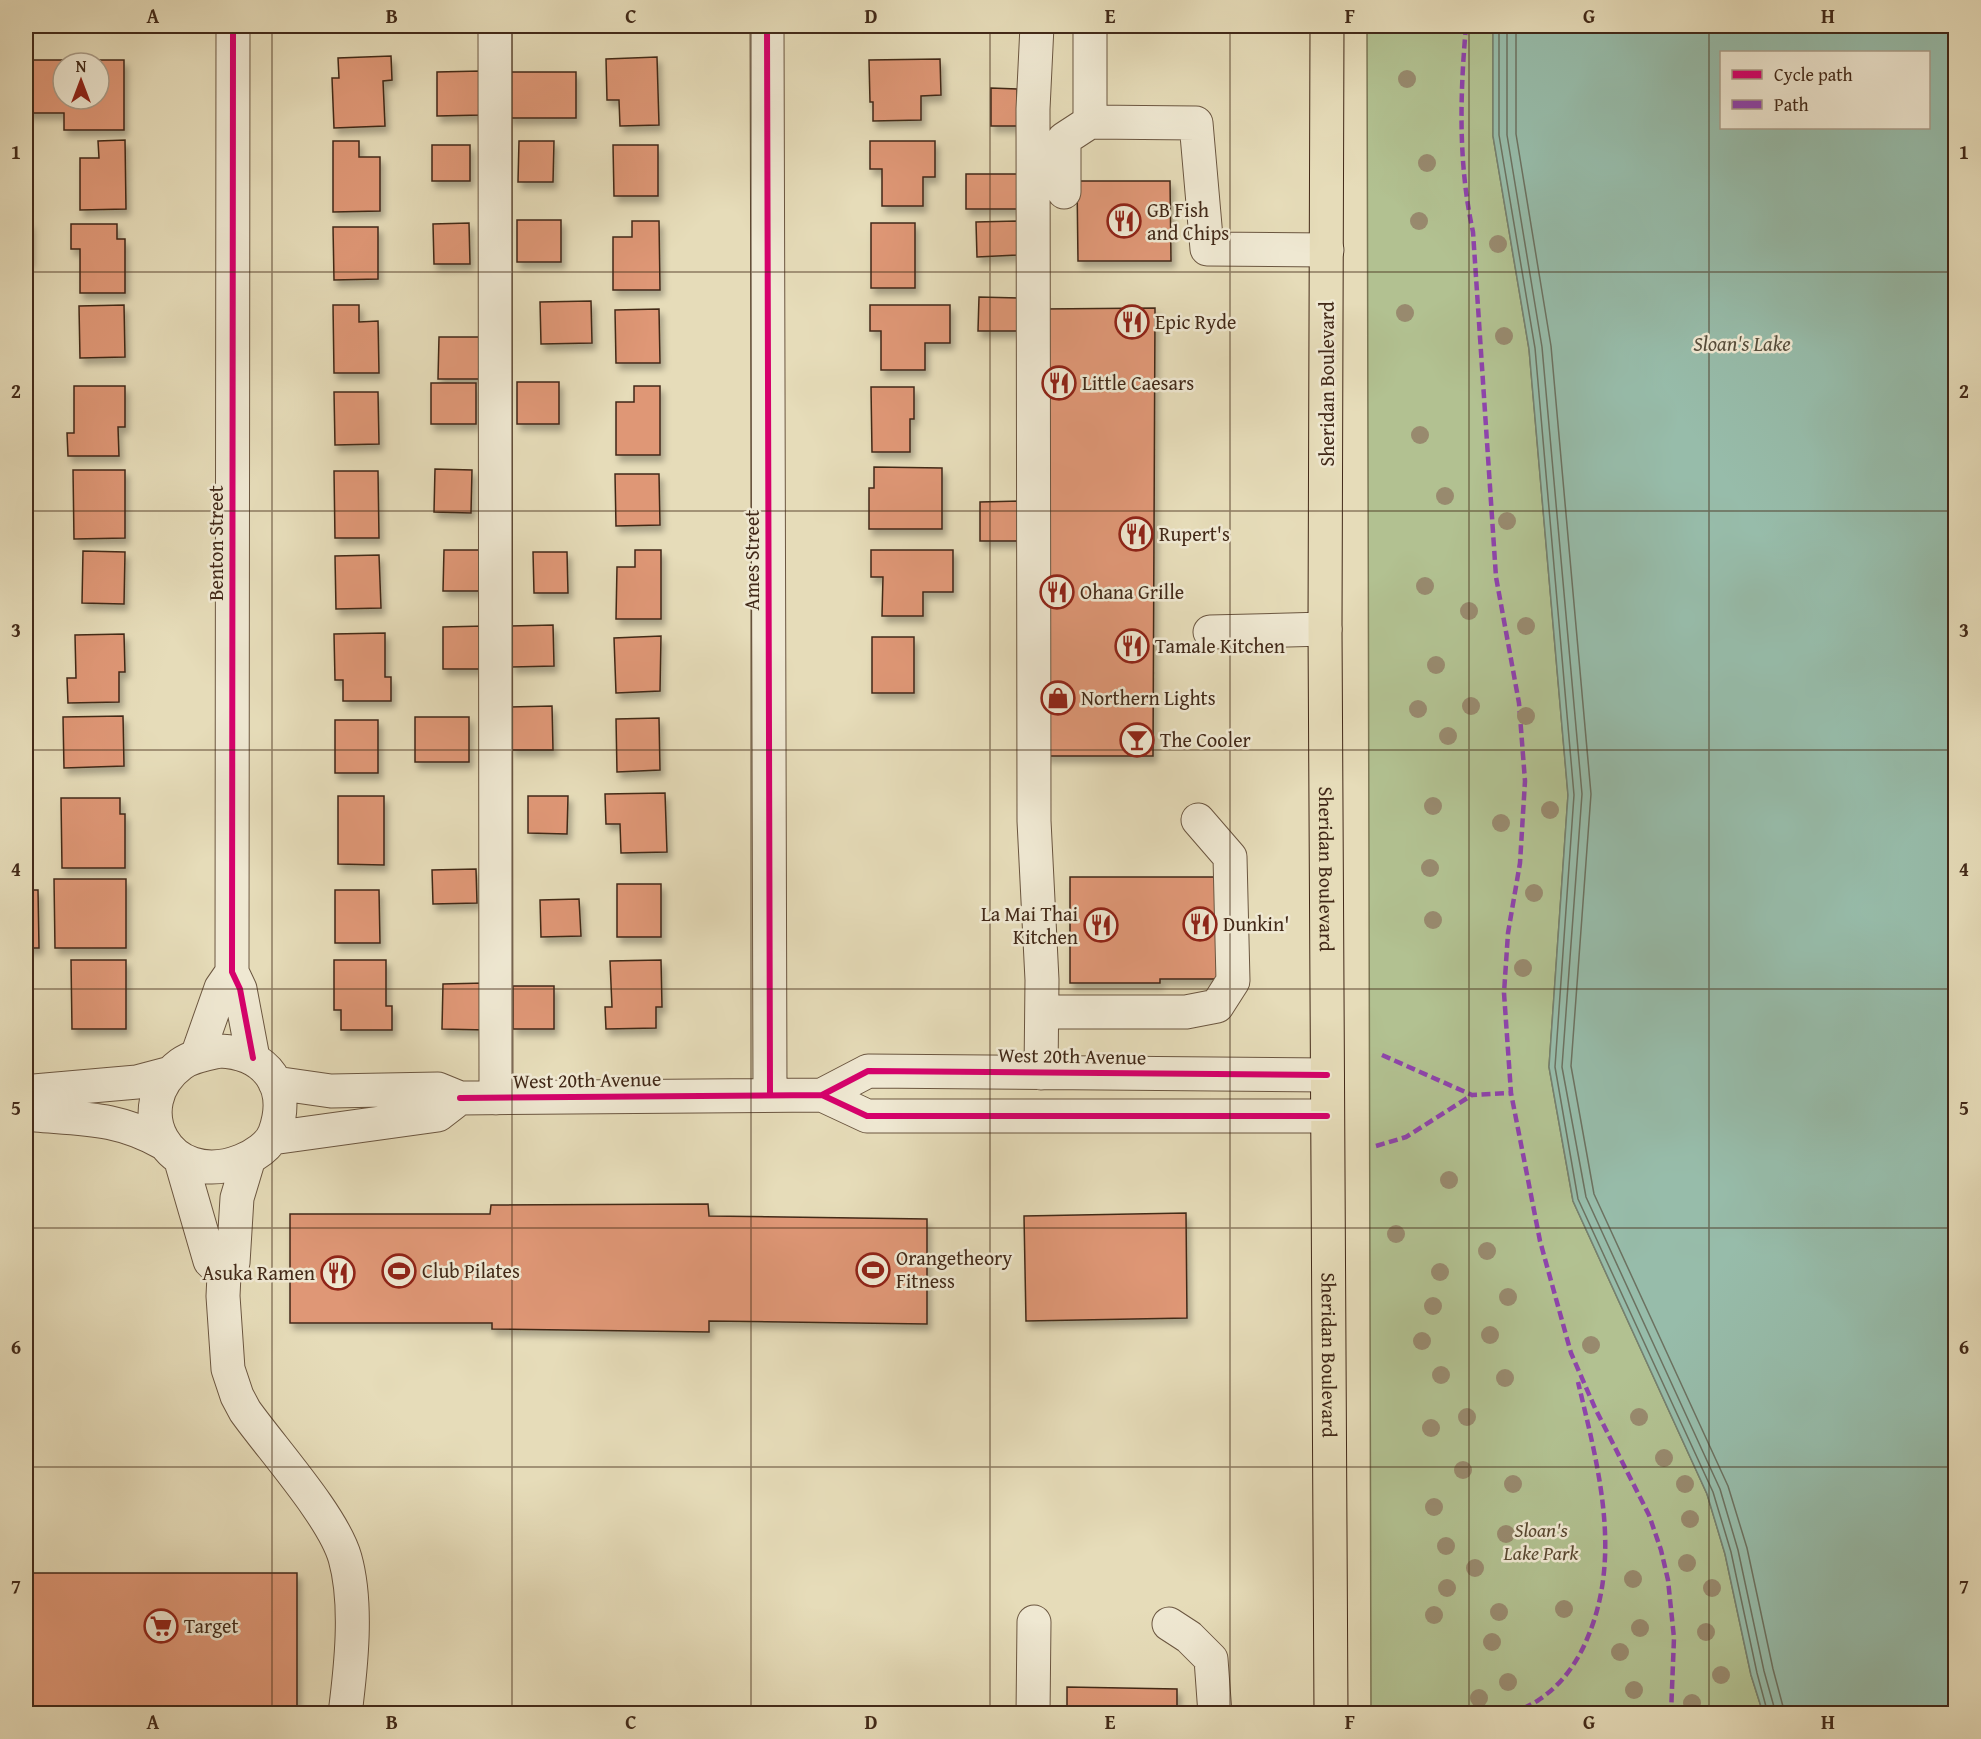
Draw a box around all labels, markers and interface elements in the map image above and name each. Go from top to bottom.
text: A [147,1,160,30]
text: B [386,1,398,30]
text: C [625,1,637,30]
text: D [864,1,878,30]
text: E [1105,1,1116,30]
text: F [1345,1,1355,30]
text: G [1583,1,1595,30]
text: H [1821,1,1835,30]
north arrow [51,51,111,111]
legend [1720,51,1930,129]
text: N [76,54,87,78]
text: Cycle path [1774,61,1853,88]
text: Path [1774,91,1809,118]
text: 1 [11,137,21,166]
text: 1 [1959,137,1969,166]
place label: GB Fish and Chips [1147,195,1229,247]
restaurant icon: GB Fish and Chips [1106,203,1142,239]
street label: Sheridan Boulevard [1312,301,1341,467]
restaurant icon: Epic Ryde [1114,304,1150,340]
place label: Epic Ryde [1155,307,1236,336]
water label: Sloan's Lake [1693,328,1791,359]
restaurant icon: Little Caesars [1041,365,1077,401]
place label: Little Caesars [1082,368,1194,397]
text: 2 [11,376,21,405]
text: 2 [1959,376,1969,405]
street label: Benton Street [201,485,230,601]
street label: Ames Street [737,510,766,610]
restaurant icon: Rupert's [1118,516,1154,552]
place label: Rupert's [1159,519,1230,548]
restaurant icon: Ohana Grille [1039,574,1075,610]
place label: Ohana Grille [1080,577,1184,606]
text: 3 [11,615,21,644]
text: 3 [1959,615,1969,644]
restaurant icon: Tamale Kitchen [1114,628,1150,664]
place label: Tamale Kitchen [1155,631,1285,660]
shop icon: Northern Lights [1040,680,1076,716]
place label: Northern Lights [1081,683,1216,712]
bar icon: The Cooler [1119,722,1155,758]
place label: The Cooler [1160,725,1251,754]
street label: Sheridan Boulevard [1312,786,1342,952]
text: 4 [11,854,21,883]
text: 4 [1959,854,1969,883]
place label: La Mai Thai Kitchen [981,899,1078,951]
restaurant icon: Dunkin' [1182,906,1218,942]
restaurant icon: La Mai Thai Kitchen [1083,907,1119,943]
place label: Dunkin' [1223,909,1289,938]
street label: West 20th Avenue [998,1040,1146,1071]
street label: West 20th Avenue [513,1064,661,1095]
text: 5 [11,1093,21,1122]
text: 5 [1959,1093,1969,1122]
place label: Orangetheory Fitness [896,1243,1012,1295]
sports icon: Orangetheory Fitness [855,1252,891,1288]
sports icon: Club Pilates [381,1253,417,1289]
restaurant icon: Asuka Ramen [320,1255,356,1291]
place label: Club Pilates [422,1256,520,1285]
place label: Asuka Ramen [202,1258,315,1287]
street label: Sheridan Boulevard [1315,1272,1344,1438]
text: 6 [11,1332,21,1361]
text: 6 [1959,1332,1969,1361]
park label: Sloan's Lake Park [1503,1515,1579,1567]
text: 7 [11,1571,21,1600]
text: 7 [1959,1571,1969,1600]
supermarket icon: Target [143,1608,179,1644]
place label: Target [184,1611,239,1640]
text: A [147,1707,160,1736]
text: B [386,1707,398,1736]
text: C [625,1707,637,1736]
text: D [864,1707,878,1736]
text: E [1105,1707,1116,1736]
text: F [1345,1707,1355,1736]
text: G [1583,1707,1595,1736]
text: H [1821,1707,1835,1736]

